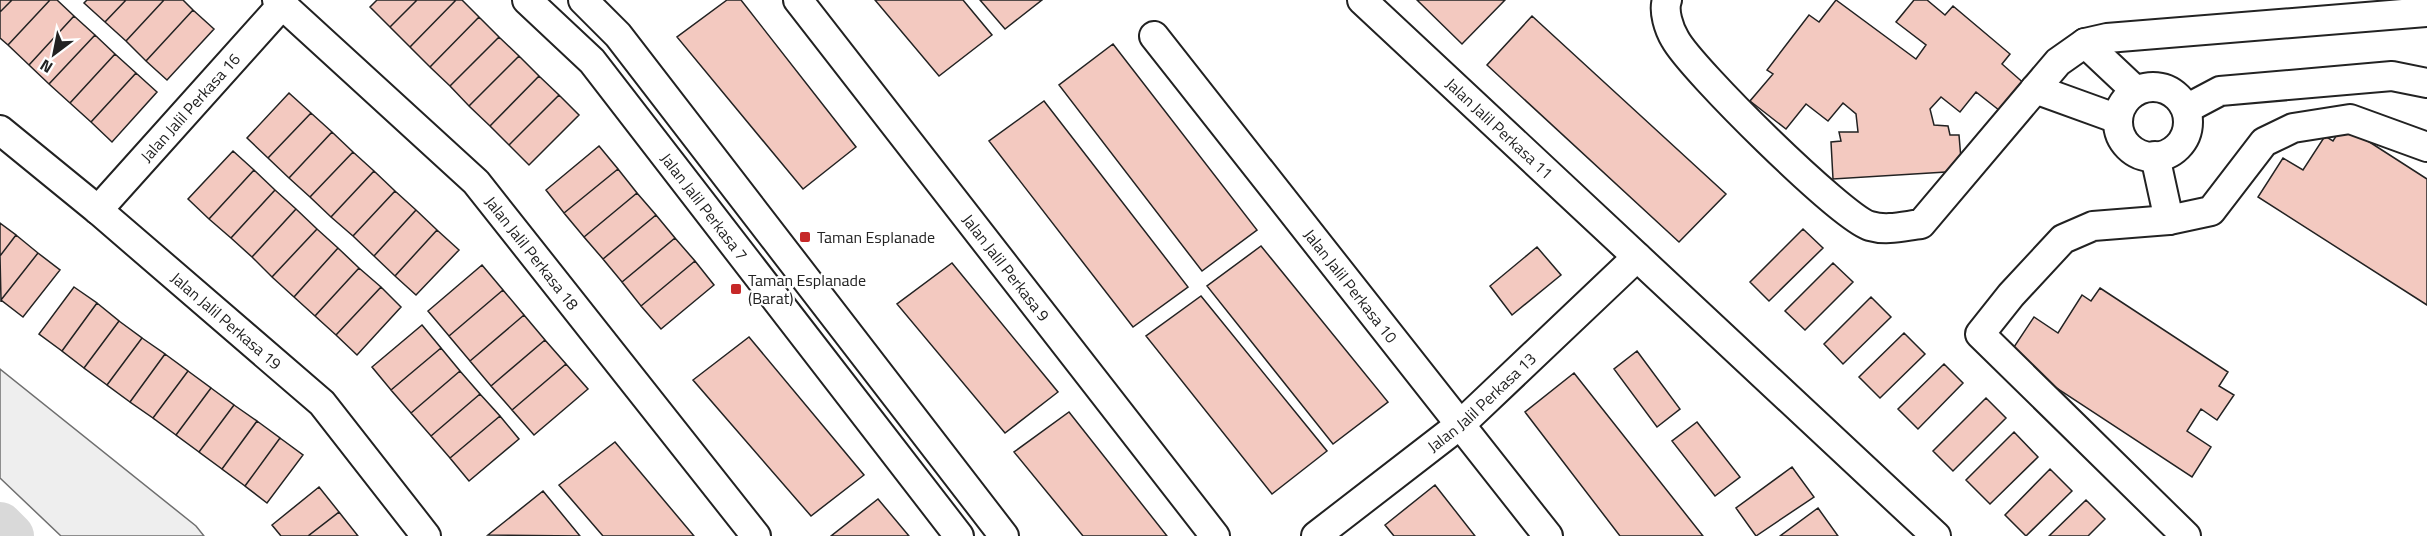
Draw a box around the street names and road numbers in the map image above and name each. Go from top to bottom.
street label: Jalan Jalil Perkasa 16 [135,47,246,167]
street label: Jalan Jalil Perkasa 11 [1440,72,1559,185]
street label: Jalan Jalil Perkasa 7 [655,148,754,265]
street label: Jalan Jalil Perkasa 18 [479,191,585,315]
street label: Jalan Jalil Perkasa 9 [957,209,1056,326]
street label: Jalan Jalil Perkasa 10 [1298,224,1403,348]
street label: Jalan Jalil Perkasa 19 [166,266,287,375]
street label: Jalan Jalil Perkasa 13 [1422,347,1541,458]

